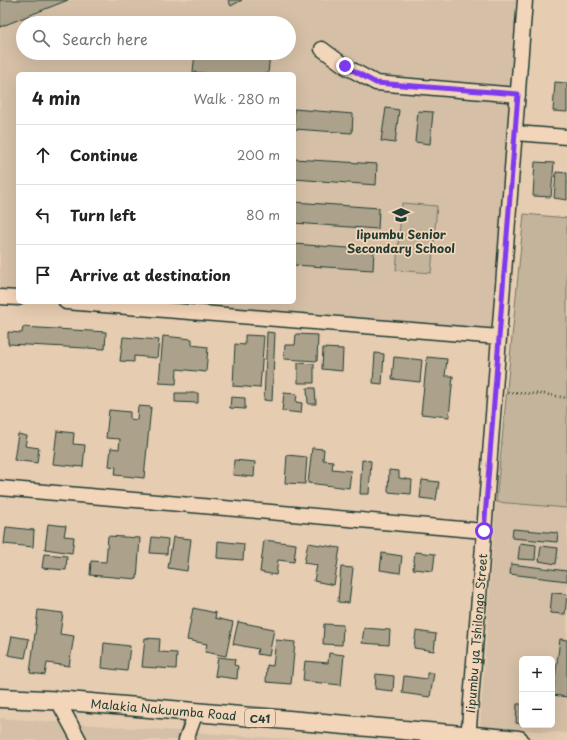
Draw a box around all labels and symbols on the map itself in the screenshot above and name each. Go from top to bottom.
route end [336,57,354,75]
school or university icon: Iipumbu Senior Secondary School [391,205,411,225]
place label: Iipumbu Senior Secondary School [347,225,455,257]
route start [475,522,493,540]
street label: Iipumbu ya Tshilongo Street [461,553,491,714]
street label: Malakia Nakuumba Road [90,694,237,725]
road number: C41 [245,709,275,727]

